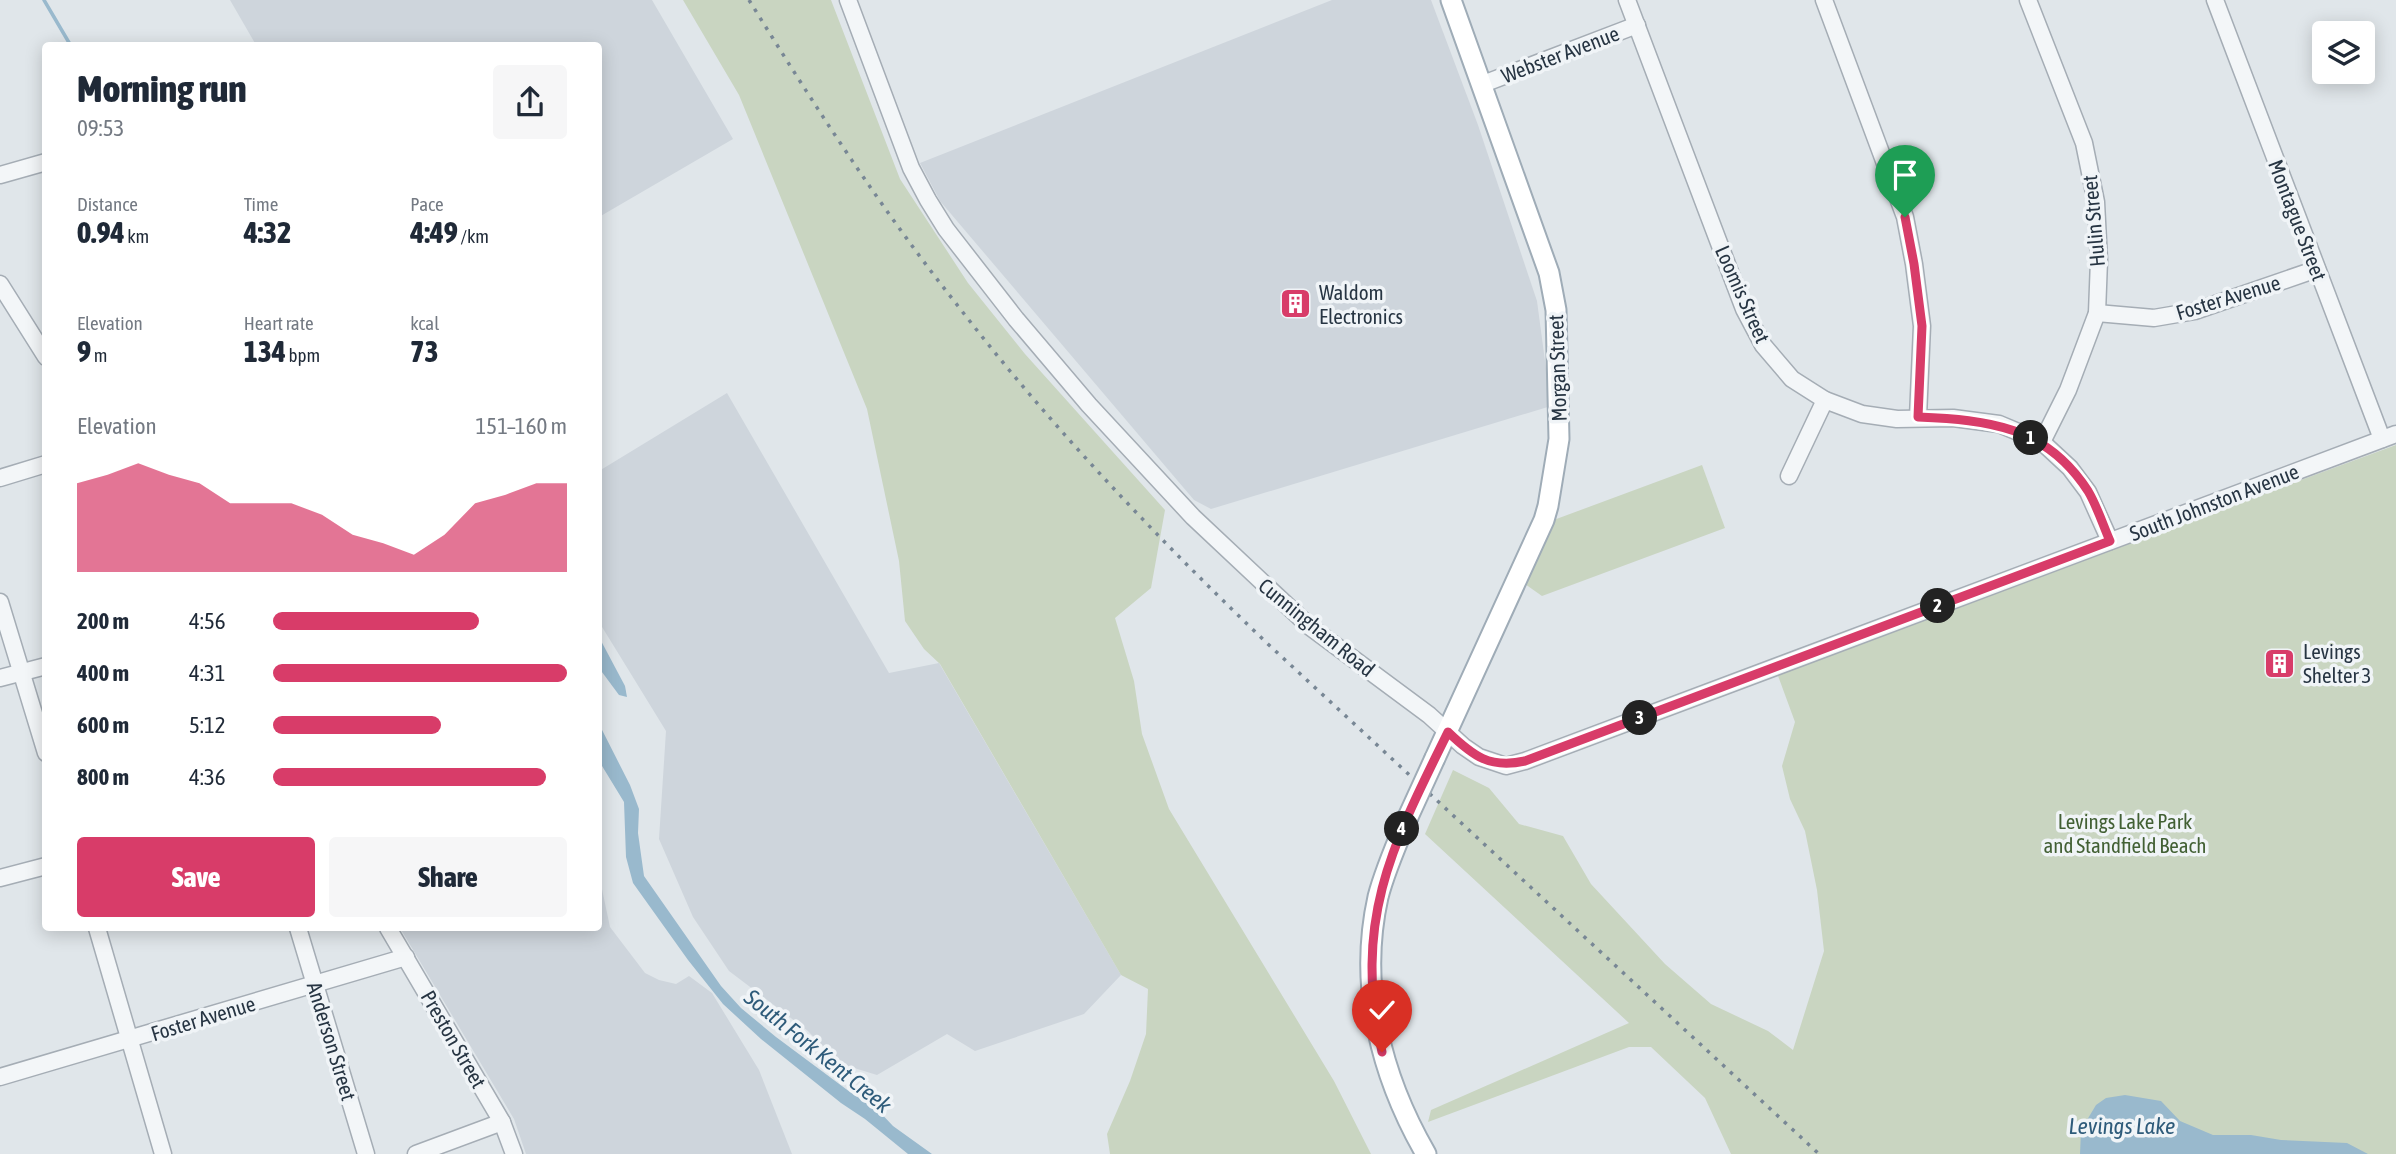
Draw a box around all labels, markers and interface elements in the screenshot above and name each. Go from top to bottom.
street label: Webster Avenue [1498,21,1622,87]
map controls [2312,21,2375,84]
button: layers [2312,21,2375,84]
button: share [493,65,567,139]
text: Morning run [77,67,247,110]
text: 09:53 [77,115,124,141]
pin [1875,145,1935,217]
icon: arrive [1886,156,1924,194]
street label: Montague Street [2264,156,2332,284]
street label: Hulin Street [2077,174,2109,268]
text: Distance [77,193,138,215]
text: Time [244,193,278,215]
text: Pace [410,193,444,215]
text: 0.94 [77,215,125,249]
text: 4:32 [244,215,291,249]
text: 4:49 [410,215,458,249]
text: km [125,225,149,247]
text: /km [458,225,489,247]
street label: Loomis Street [1711,242,1775,346]
street label: Foster Avenue [2173,270,2283,324]
place label: Waldom Electronics [1319,280,1403,328]
building icon: Waldom Electronics [1279,287,1313,321]
text: Elevation [77,312,143,334]
text: Heart rate [244,312,314,334]
text: kcal [410,312,439,334]
street label: Morgan Street [1543,314,1571,422]
text: 9 [77,334,91,368]
text: 134 [244,334,286,368]
text: 73 [410,334,439,368]
text: m [91,344,107,366]
text: bpm [286,344,320,366]
text: Elevation [77,413,157,439]
text: 151–160 m [476,413,567,439]
pin: 1 [2014,420,2048,456]
text: 1 [2026,426,2035,448]
street label: South Johnston Avenue [2126,459,2302,545]
street label: Cunningham Road [1254,573,1380,681]
pin: 2 [1920,588,1955,624]
text: 2 [1933,594,1942,616]
text: 200 m [77,608,129,634]
text: 4:56 [189,608,226,634]
place label: Levings Shelter 3 [2303,639,2371,687]
building icon: Levings Shelter 3 [2263,646,2297,680]
text: 400 m [77,660,129,686]
text: 4:31 [189,660,226,686]
pin: 3 [1622,700,1658,736]
text: 3 [1635,706,1644,728]
text: 600 m [77,712,129,738]
text: 5:12 [189,712,226,738]
text: 800 m [77,764,129,790]
text: 4:36 [189,764,226,790]
park label: Levings Lake Park and Standfield Beach [2043,809,2207,857]
pin: 4 [1384,812,1420,846]
text: 4 [1397,817,1406,839]
button: Save [77,837,315,917]
button: Share [329,837,567,917]
street label: Anderson Street [303,979,361,1103]
pin [1352,980,1412,1052]
water label: South Fork Kent Creek [739,983,897,1119]
street label: Preston Street [417,986,491,1092]
street label: Foster Avenue [148,991,258,1045]
icon: check [1363,991,1401,1029]
water label: Levings Lake [2069,1113,2175,1139]

